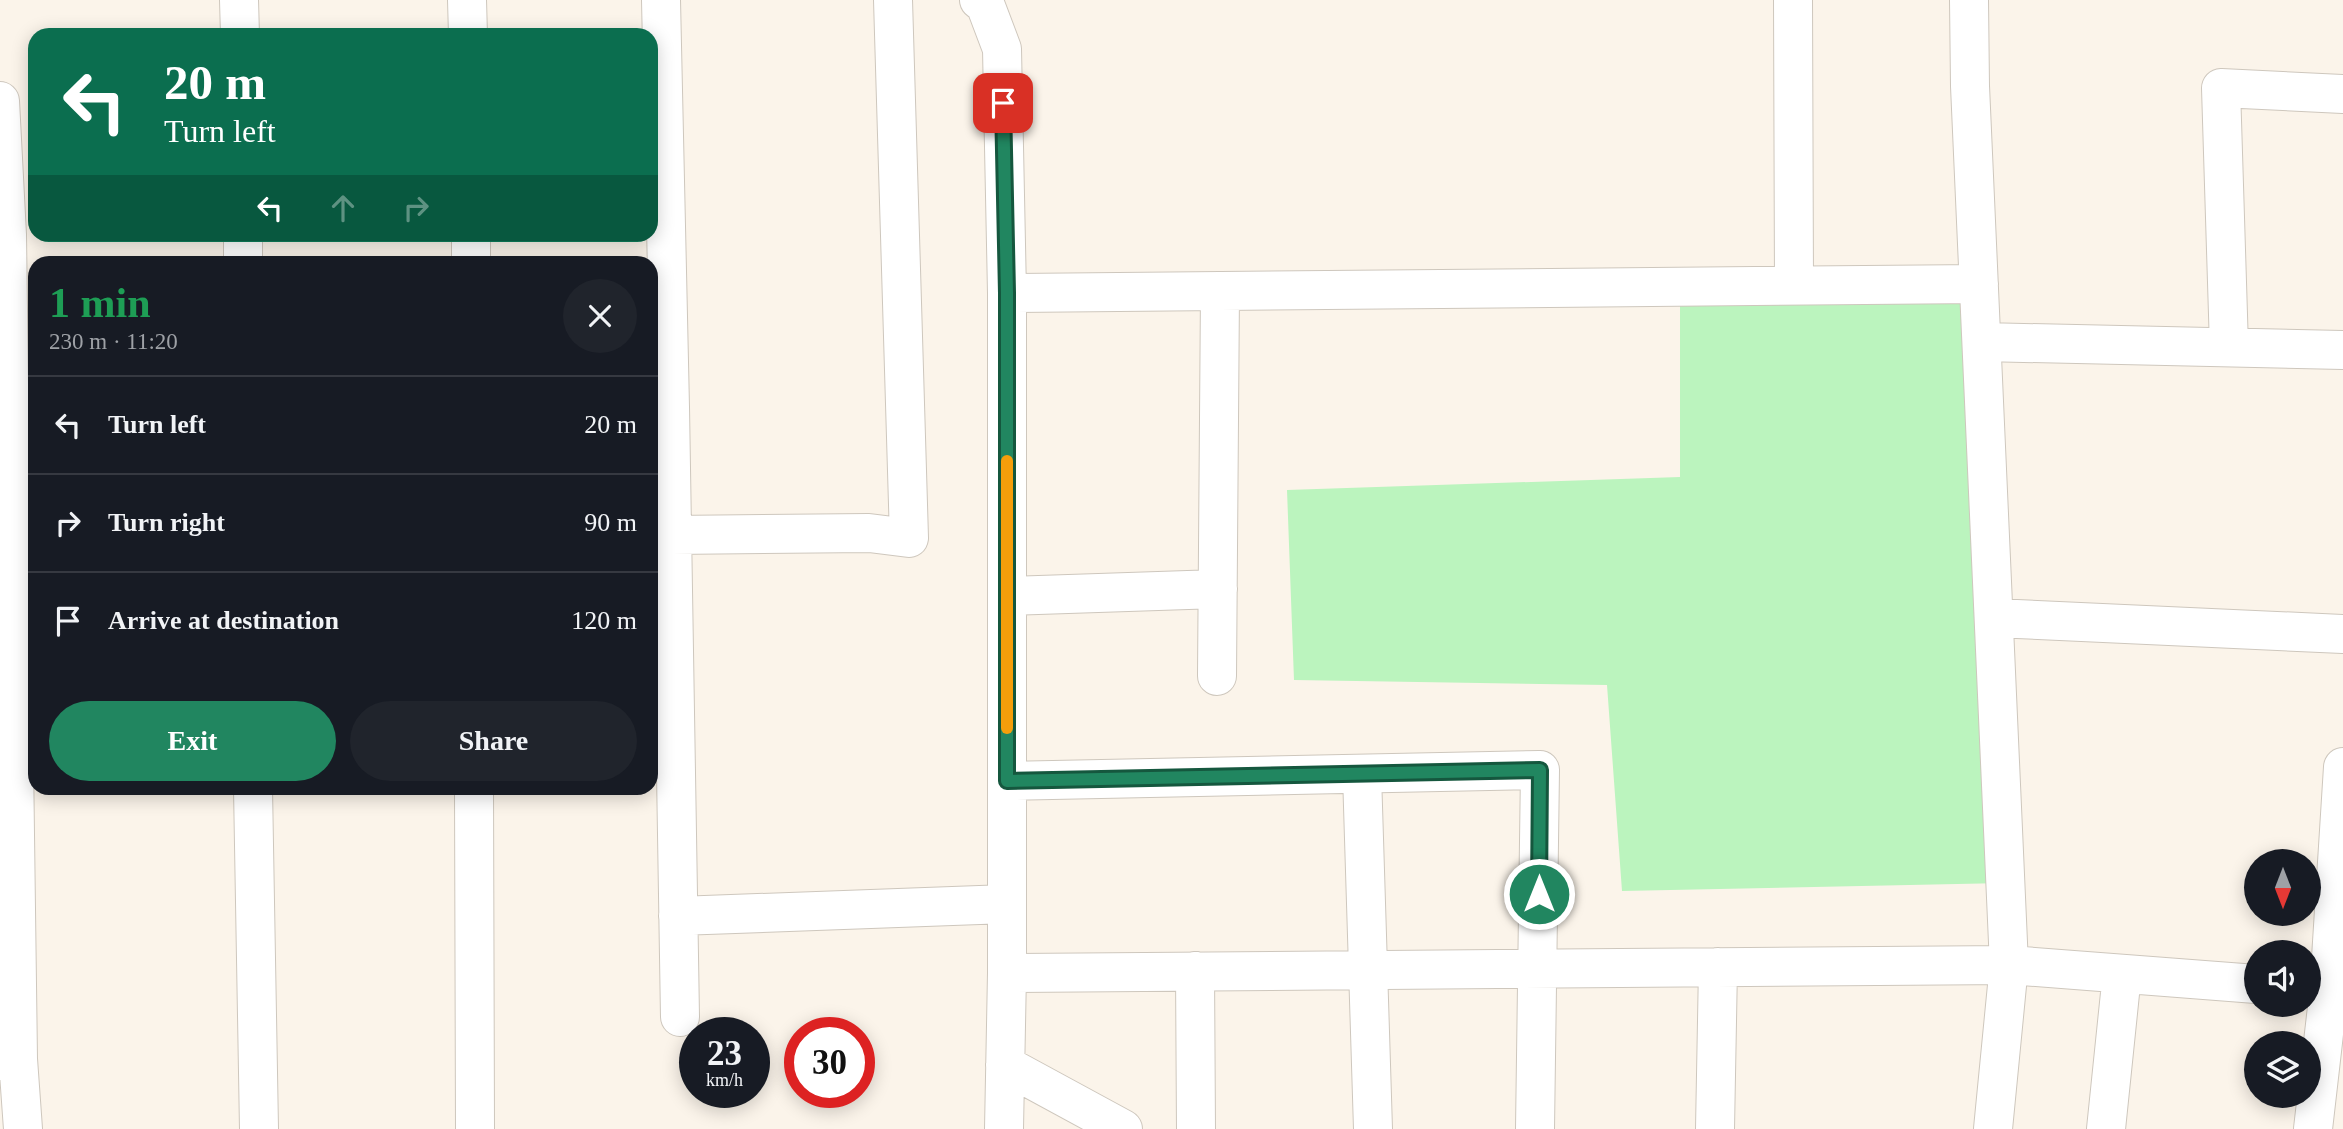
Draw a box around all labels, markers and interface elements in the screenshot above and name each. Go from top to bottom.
text: 20 m [164,55,266,110]
icon: left [49,56,140,147]
pin [973,73,1033,133]
icon: arrive [984,84,1022,122]
text: Turn left [164,113,276,149]
icon: left [251,189,289,227]
icon: ahead [324,189,362,227]
icon: right [397,189,435,227]
button: close [563,279,637,353]
text: 1 min [49,280,151,326]
text: 230 m · 11:20 [49,329,178,354]
icon: left [49,406,87,444]
text: Turn left [108,410,206,439]
text: 20 m [584,410,637,439]
icon: right [49,504,87,542]
text: Turn right [108,508,225,537]
text: 90 m [584,508,637,537]
icon: arrive [49,602,87,640]
text: Arrive at destination [108,606,339,635]
text: 120 m [571,606,637,635]
button: Exit [49,701,336,781]
button: Share [350,701,637,781]
north arrow [2244,849,2320,926]
map controls [2244,849,2321,1108]
position arrow [1502,857,1576,931]
button: sound [2244,940,2321,1017]
speed limit sign: 30 [784,1017,875,1108]
button: layers [2244,1031,2321,1108]
text: 23 [707,1034,742,1073]
text: km/h [706,1070,743,1090]

